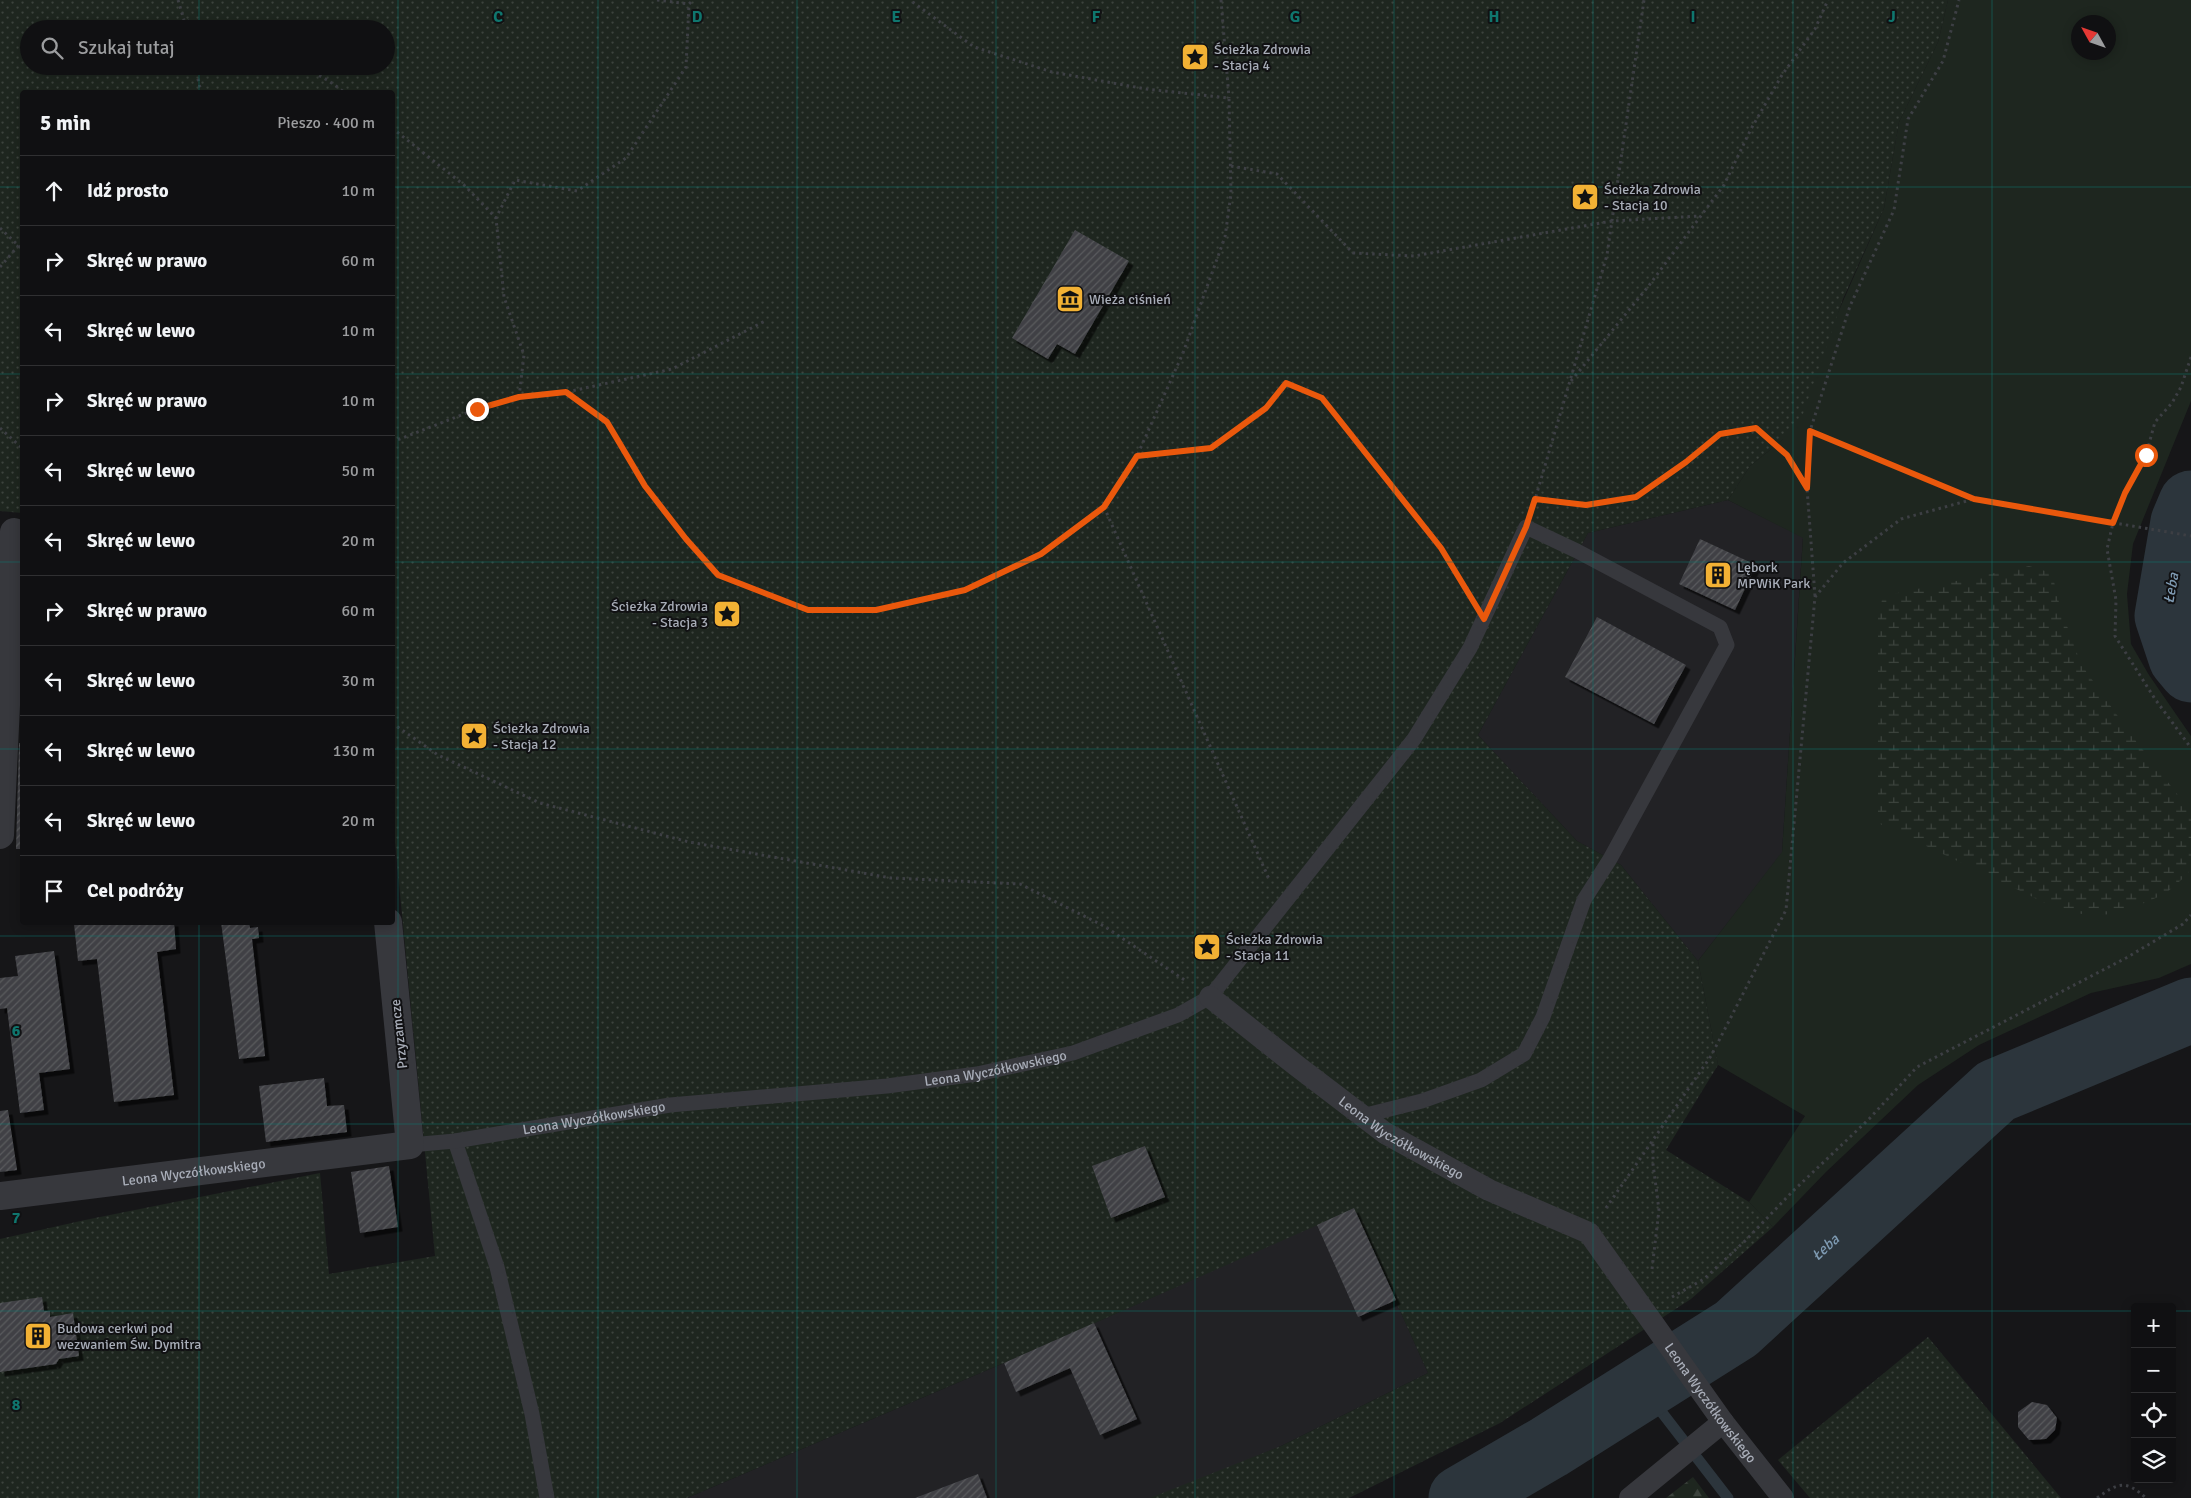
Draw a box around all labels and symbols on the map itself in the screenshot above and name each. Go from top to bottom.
text: C [493,7,503,27]
text: D [692,7,703,27]
text: E [891,7,901,27]
text: F [1092,7,1101,27]
text: G [1290,7,1300,27]
text: H [1489,7,1499,27]
text: I [1690,7,1696,27]
text: J [1888,7,1896,27]
north arrow [2071,15,2116,60]
place label: Ścieżka Zdrowia - Stacja 4 [1214,41,1311,74]
place icon: Ścieżka Zdrowia - Stacja 4 [1180,42,1210,72]
place label: Ścieżka Zdrowia - Stacja 10 [1604,181,1701,214]
place icon: Ścieżka Zdrowia - Stacja 10 [1570,182,1600,212]
museum icon: Wieża ciśnień [1055,284,1085,314]
place label: Wieża ciśnień [1089,291,1171,308]
route end [466,398,489,421]
route start [2135,444,2158,467]
place label: Lębork MPWiK Park [1737,559,1810,592]
building icon: Lębork MPWiK Park [1703,560,1733,590]
water label: Łeba [2159,571,2183,605]
place label: Ścieżka Zdrowia - Stacja 3 [611,598,708,631]
place icon: Ścieżka Zdrowia - Stacja 3 [712,599,742,629]
place label: Ścieżka Zdrowia - Stacja 12 [493,720,590,753]
place icon: Ścieżka Zdrowia - Stacja 12 [459,721,489,751]
place label: Ścieżka Zdrowia - Stacja 11 [1226,931,1323,964]
place icon: Ścieżka Zdrowia - Stacja 11 [1192,932,1222,962]
street label: Przyzamcze [387,998,411,1070]
text: 6 [12,1021,21,1041]
street label: Leona Wyczółkowskiego [923,1046,1068,1089]
street label: Leona Wyczółkowskiego [1335,1092,1467,1183]
street label: Leona Wyczółkowskiego [521,1097,667,1138]
street label: Leona Wyczółkowskiego [121,1155,266,1189]
text: 7 [12,1208,21,1228]
water label: Łeba [1808,1230,1843,1264]
place label: Budowa cerkwi pod wezwaniem Św. Dymitra [57,1320,201,1353]
building icon: Budowa cerkwi pod wezwaniem Św. Dymitra [23,1321,53,1351]
street label: Leona Wyczółkowskiego [1661,1340,1760,1466]
text: 8 [12,1395,21,1415]

